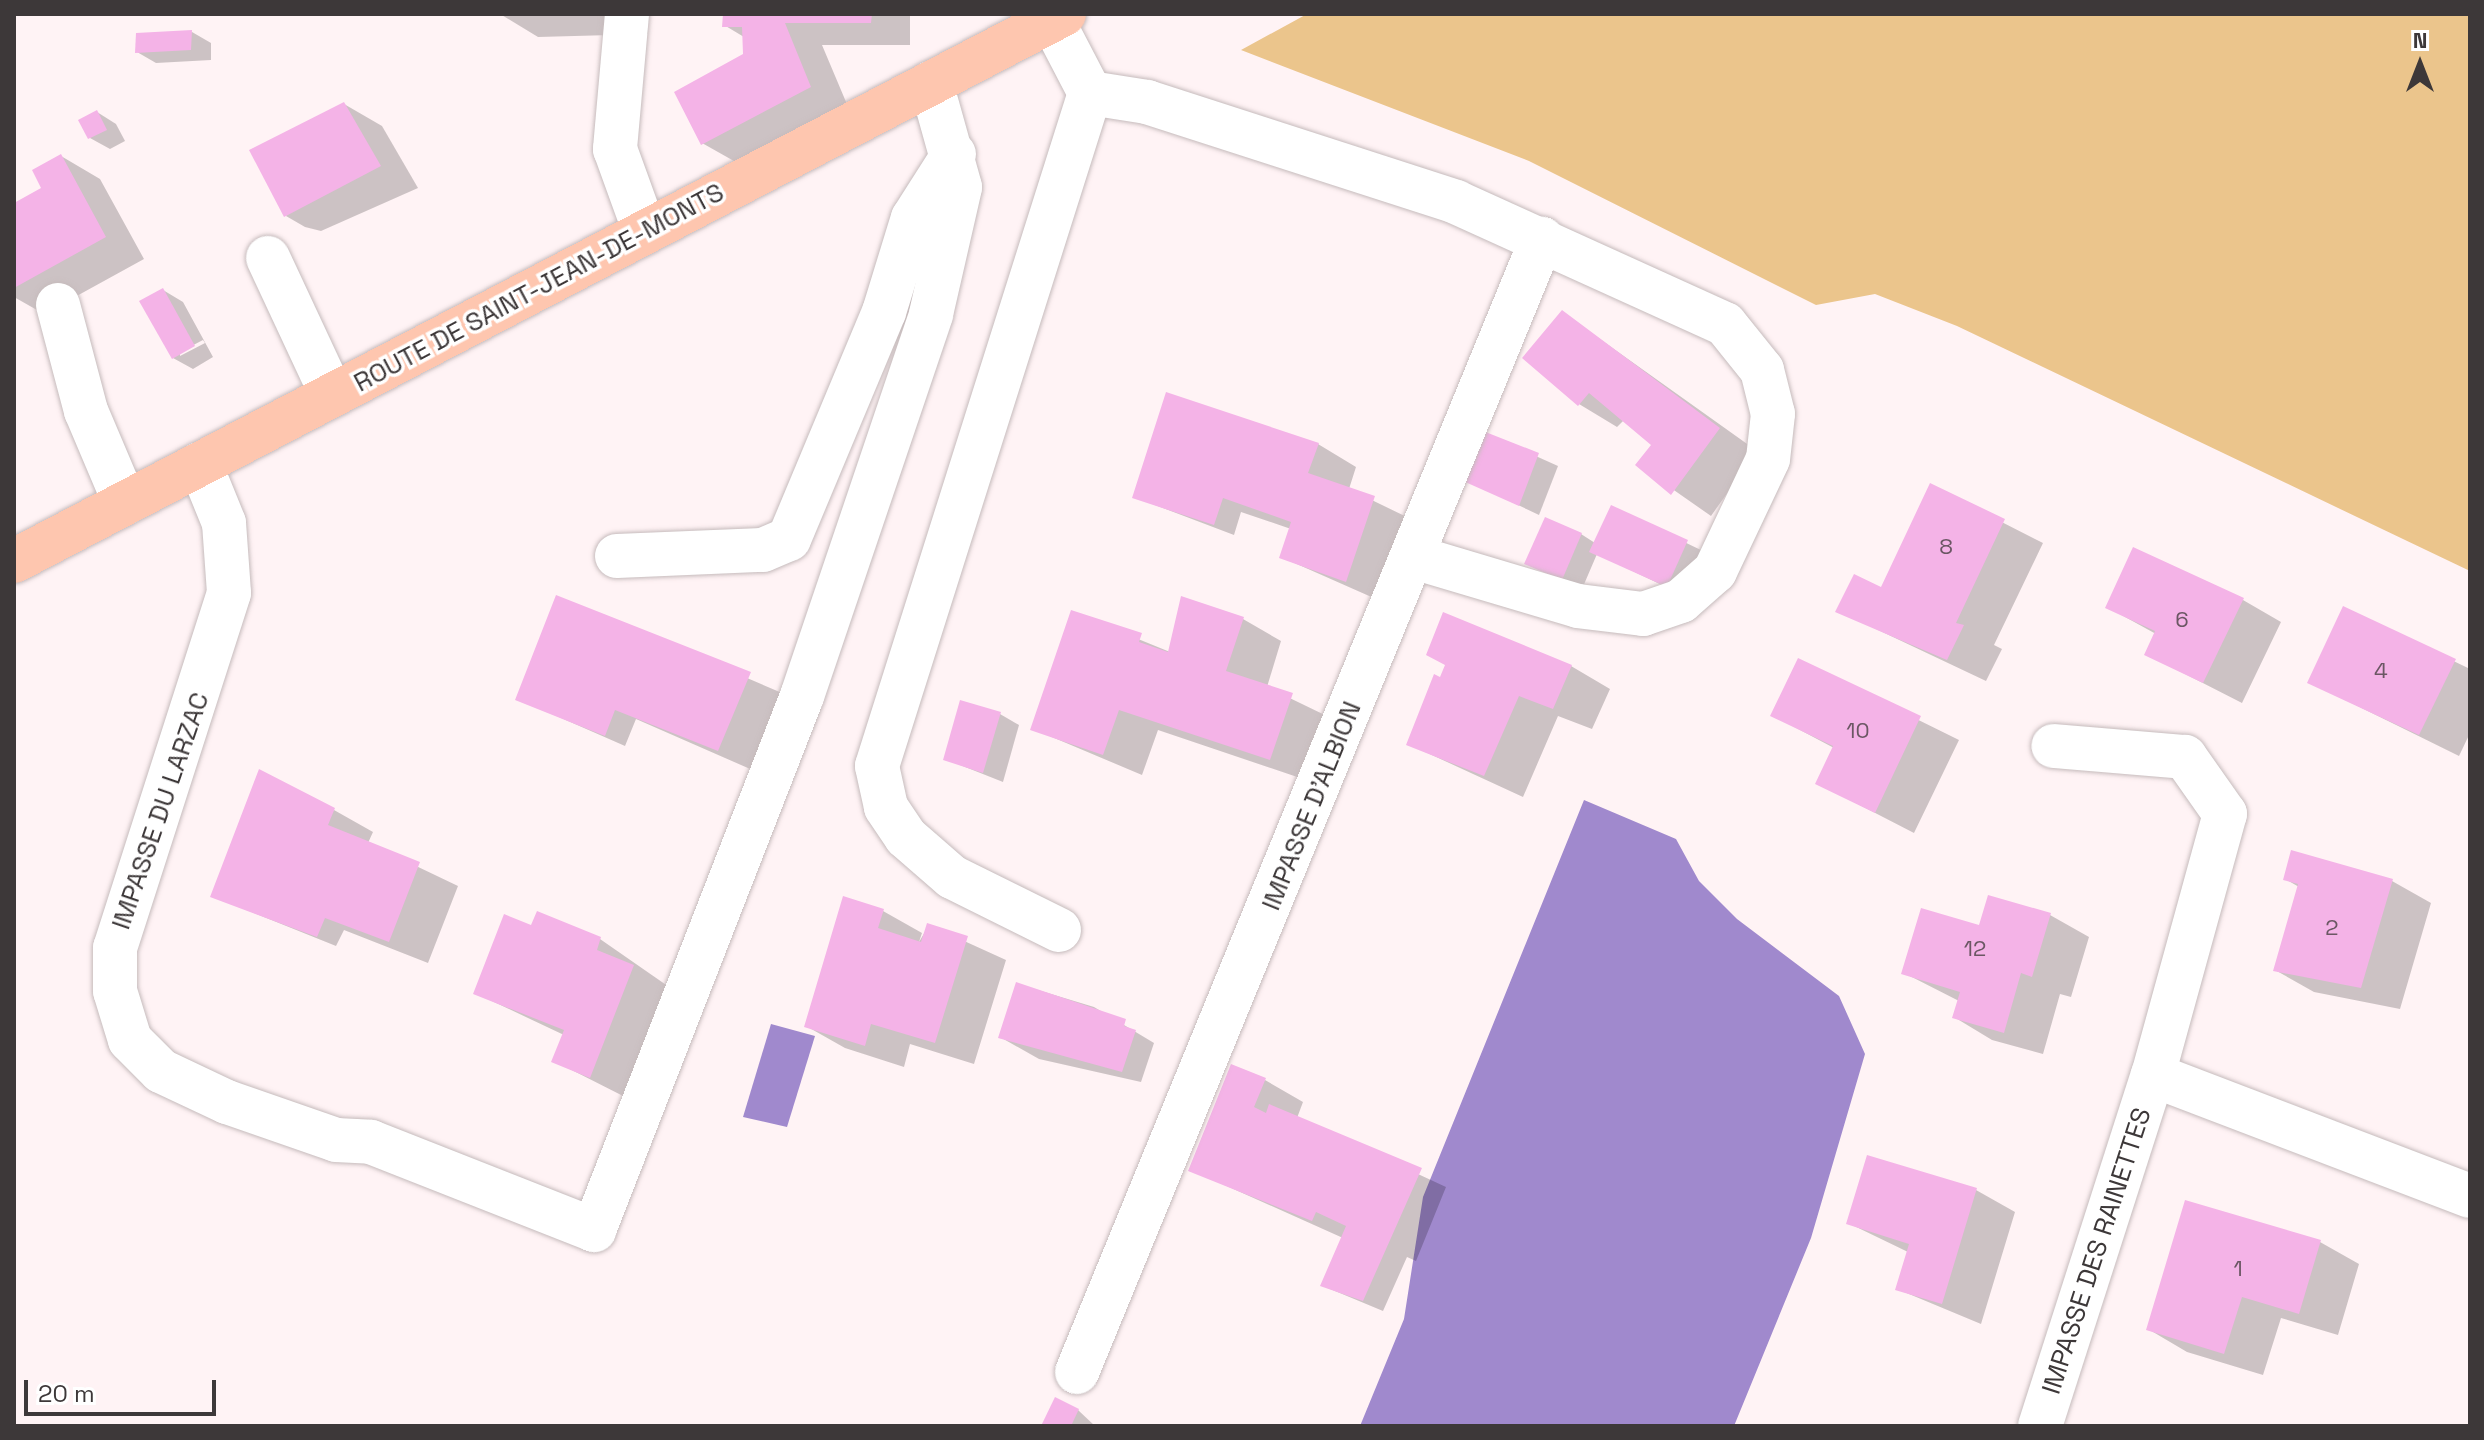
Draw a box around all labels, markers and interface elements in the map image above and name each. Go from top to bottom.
north arrow [2380,24,2460,104]
text: N [2413,26,2427,54]
street label: ROUTE DE SAINT-JEAN-DE-MONTS [349,177,729,399]
house number: 8 [1939,534,1953,560]
house number: 6 [2175,607,2189,633]
house number: 4 [2374,658,2388,684]
street label: IMPASSE DU LARZAC [106,688,216,934]
street label: IMPASSE D'ALBION [1256,697,1368,915]
house number: 10 [1846,718,1870,744]
house number: 2 [2325,915,2339,941]
house number: 12 [1964,936,1986,962]
street label: IMPASSE DES RAINETTES [2036,1104,2158,1398]
house number: 1 [2233,1256,2243,1282]
scale bar [28,1364,220,1414]
text: 20 m [38,1378,95,1409]

